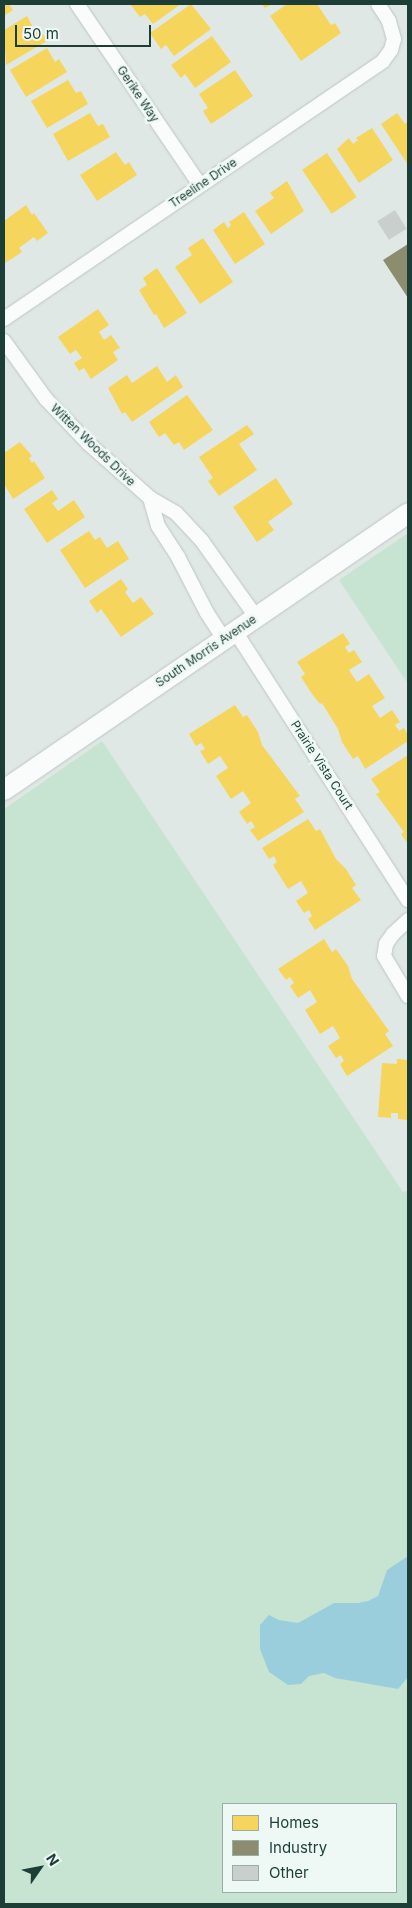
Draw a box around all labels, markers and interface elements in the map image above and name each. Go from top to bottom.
scale bar [18,15,154,47]
text: 50 m [23,24,59,43]
street label: Gerike Way [114,63,162,125]
street label: Treeline Drive [166,155,240,211]
street label: Witten Woods Drive [48,401,138,489]
street label: South Morris Avenue [153,612,259,690]
street label: Prairie Vista Court [288,718,356,812]
legend [222,1803,397,1893]
text: Homes [269,1813,319,1832]
text: Industry [269,1838,327,1857]
north arrow [15,1843,65,1893]
text: N [43,1850,63,1869]
text: Other [269,1863,309,1882]

